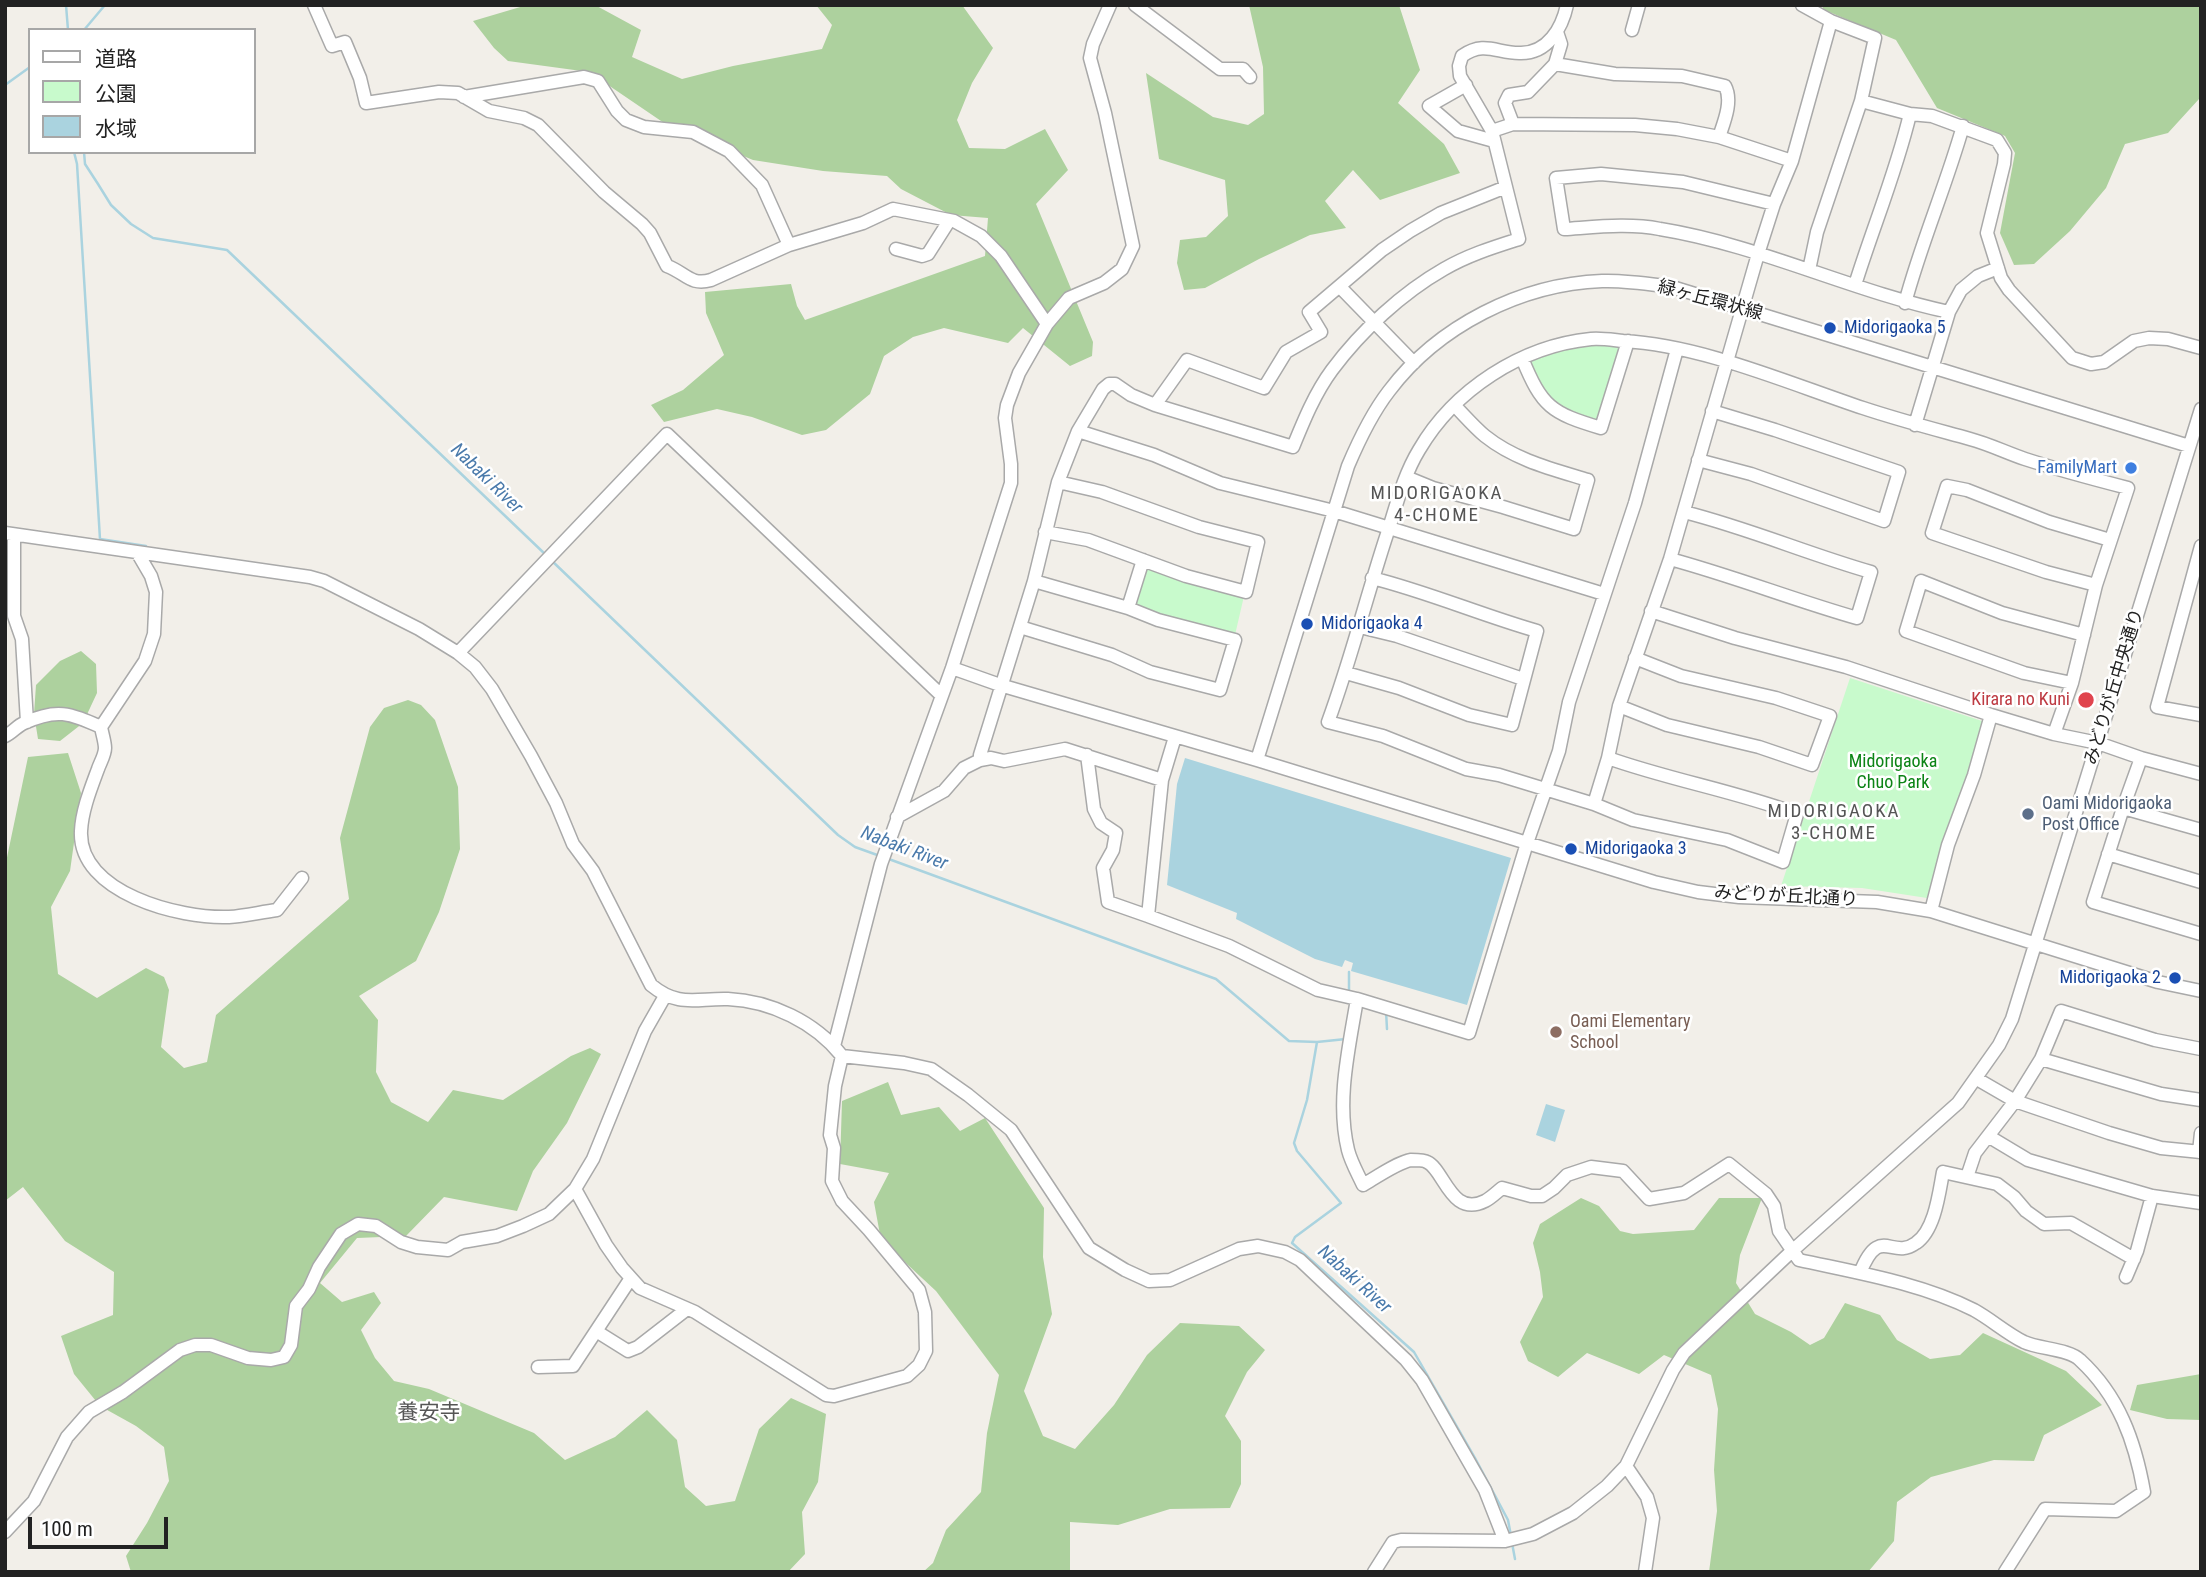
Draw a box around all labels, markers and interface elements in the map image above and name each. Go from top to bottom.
legend [28,28,256,154]
text: 道路 [95,47,137,71]
text: 公園 [95,82,137,106]
text: 水域 [95,117,137,141]
street label: 緑ヶ丘環状線 [1655,277,1765,325]
place label: Midorigaoka 5 [1844,317,1946,339]
marker: Midorigaoka 5 [1822,320,1838,336]
water label: Nabaki River [445,439,527,519]
place label: FamilyMart [2037,457,2117,479]
marker: FamilyMart [2123,460,2139,476]
district label: MIDORIGAOKA 4-CHOME [1372,483,1502,527]
street label: みどりが丘中央通り [2081,606,2149,768]
place label: Midorigaoka 4 [1321,613,1423,635]
marker: Midorigaoka 4 [1299,616,1315,632]
place label: Kirara no Kuni [1971,689,2070,711]
marker: Kirara no Kuni [2076,690,2096,710]
park label: Midorigaoka Chuo Park [1849,751,1937,794]
place label: Oami Midorigaoka Post Office [2042,793,2172,836]
district label: MIDORIGAOKA 3-CHOME [1769,801,1899,845]
marker: Oami Midorigaoka Post Office [2020,806,2036,822]
water label: Nabaki River [857,822,951,876]
place label: Midorigaoka 3 [1585,838,1687,860]
marker: Midorigaoka 3 [1563,841,1579,857]
street label: みどりが丘北通り [1714,882,1858,912]
place label: Midorigaoka 2 [2059,967,2161,989]
marker: Midorigaoka 2 [2167,970,2183,986]
place label: Oami Elementary School [1570,1011,1691,1054]
marker: Oami Elementary School [1548,1024,1564,1040]
water label: Nabaki River [1313,1241,1395,1319]
district label: 養安寺 [398,1401,460,1427]
scale bar [32,1504,172,1548]
text: 100 m [41,1517,93,1541]

